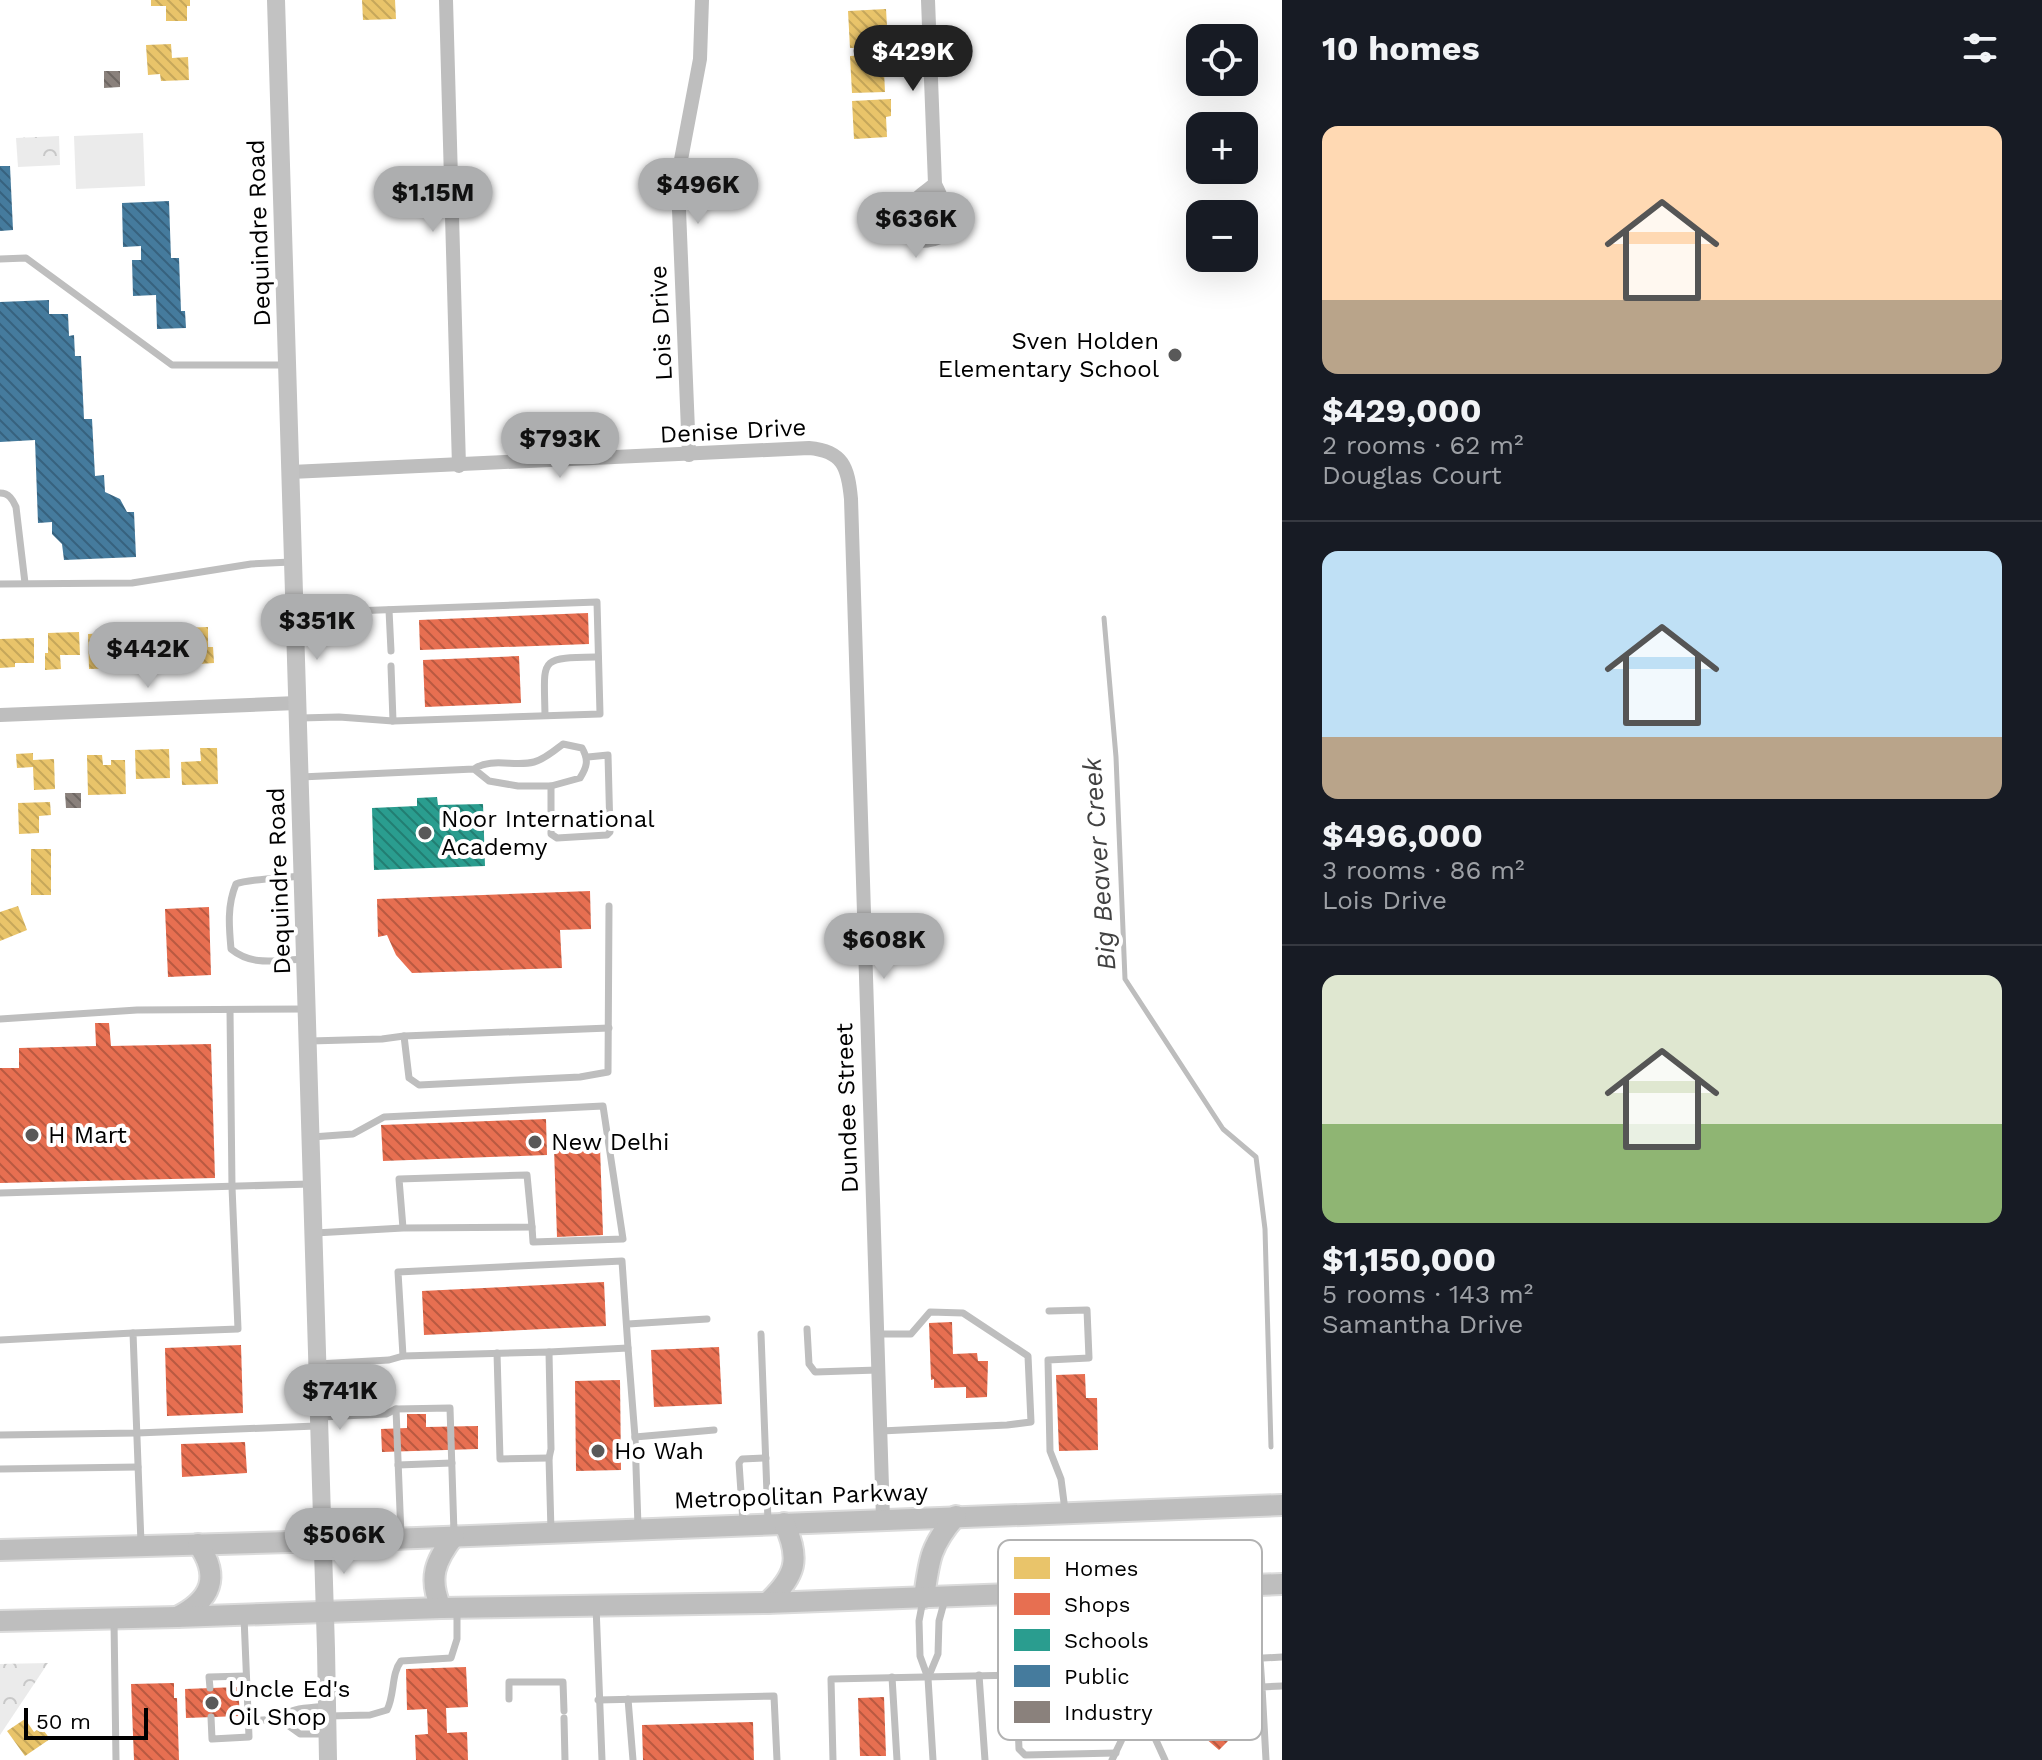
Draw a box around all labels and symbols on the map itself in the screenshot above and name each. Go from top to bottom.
pin: $429K [857,25,969,93]
street label: Dequindre Road [242,139,276,327]
pin: $496K [642,158,754,226]
pin: $1.15M [368,166,498,234]
pin: $636K [860,192,972,260]
street label: Lois Drive [644,265,678,381]
place label: Sven Holden Elementary School [938,327,1160,383]
marker: Sven Holden Elementary School [1166,346,1184,364]
pin: $793K [504,412,616,480]
street label: Denise Drive [659,413,807,449]
pin: $351K [261,594,373,662]
pin: $442K [92,622,204,690]
water label: Big Beaver Creek [1077,756,1121,971]
street label: Dequindre Road [262,787,296,975]
place label: Noor International Academy [441,805,655,861]
marker: Noor International Academy [416,824,434,842]
pin: $608K [828,913,940,981]
street label: Dundee Street [830,1022,864,1194]
place label: H Mart [48,1121,127,1149]
marker: H Mart [23,1126,41,1144]
place label: New Delhi [551,1128,669,1156]
marker: New Delhi [526,1133,544,1151]
pin: $741K [284,1364,396,1432]
place label: Ho Wah [614,1437,704,1465]
marker: Ho Wah [589,1442,607,1460]
street label: Metropolitan Parkway [673,1478,929,1514]
pin: $506K [288,1508,400,1576]
legend [998,1540,1262,1740]
text: Homes [1064,1556,1138,1581]
text: Shops [1064,1592,1130,1617]
text: Schools [1064,1628,1149,1653]
text: Public [1064,1664,1130,1689]
place label: Uncle Ed's Oil Shop [228,1675,350,1731]
marker: Uncle Ed's Oil Shop [203,1694,221,1712]
text: Industry [1064,1700,1153,1725]
scale bar [24,1704,148,1740]

